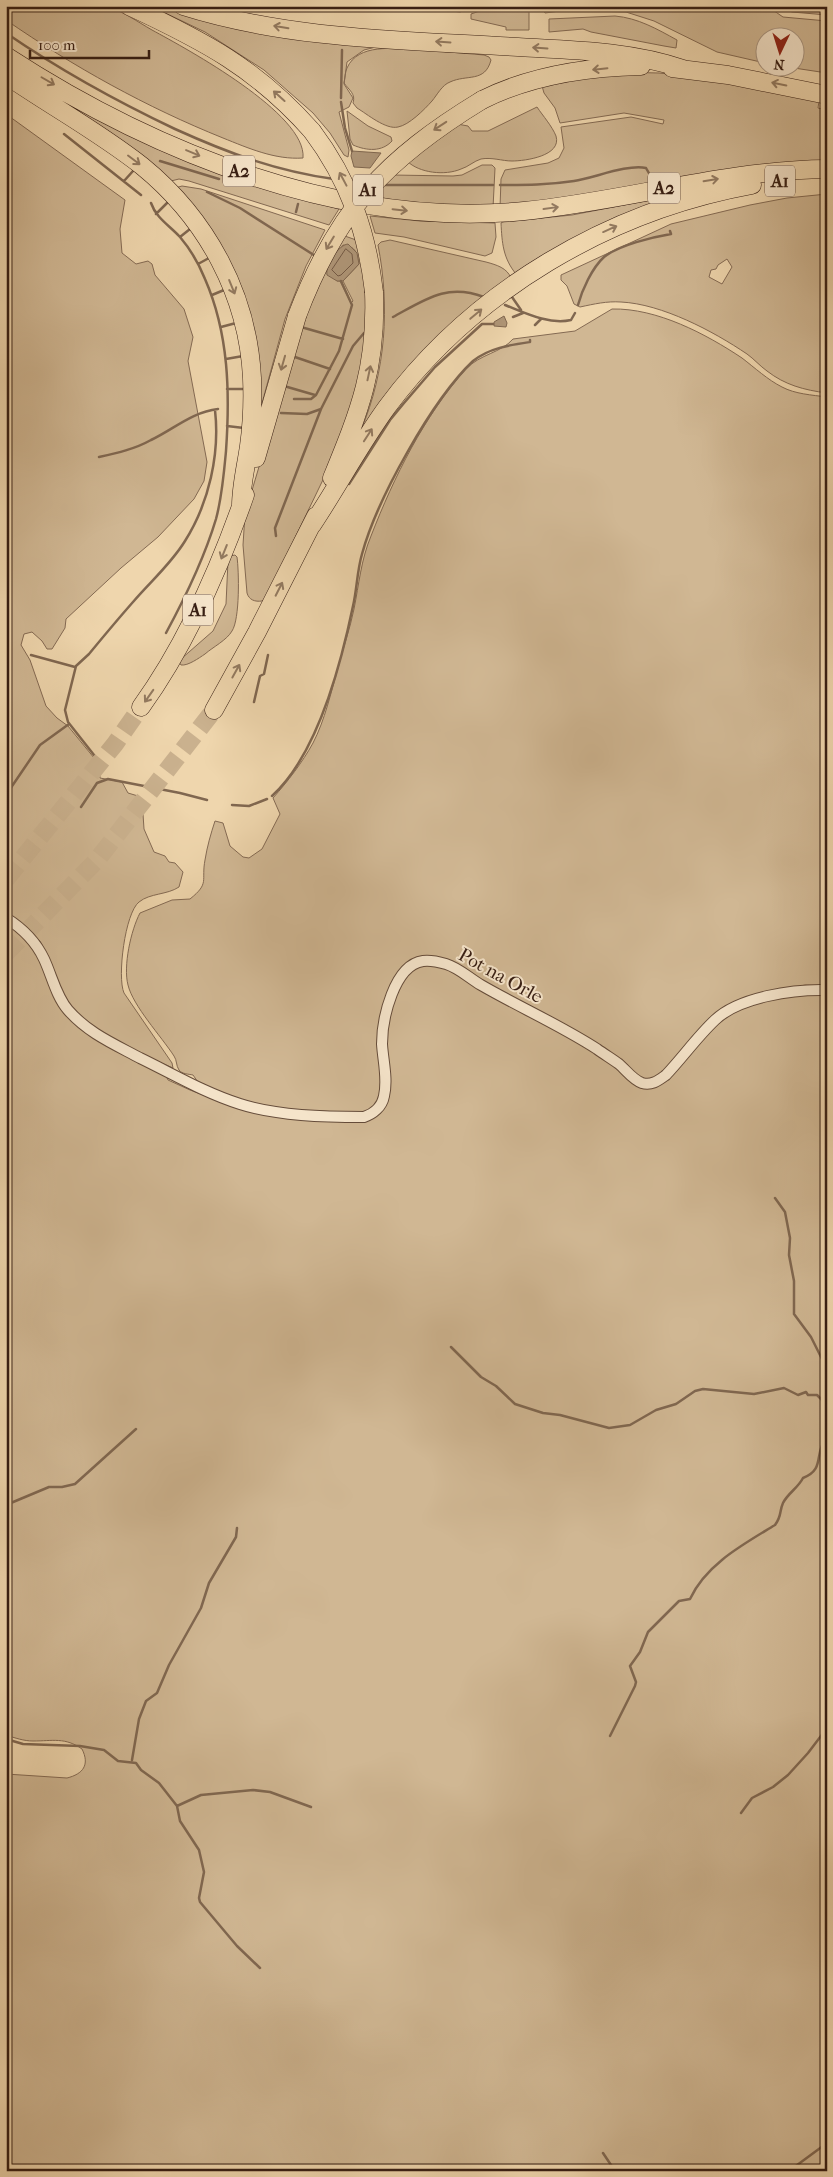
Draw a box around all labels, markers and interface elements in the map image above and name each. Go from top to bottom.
one-way arrow [274,22,290,32]
scale bar [30,28,149,60]
north arrow [756,28,806,78]
text: 100 m [38,36,76,54]
one-way arrow [435,38,451,47]
one-way arrow [532,43,548,53]
text: N [773,56,785,73]
one-way arrow [592,64,608,73]
one-way arrow [40,77,54,87]
one-way arrow [772,79,788,88]
one-way arrow [272,90,285,101]
one-way arrow [433,121,447,131]
one-way arrow [185,149,201,158]
one-way arrow [127,155,140,166]
road number: A2 [223,156,255,187]
road number: A1 [765,166,795,197]
one-way arrow [338,171,348,186]
road number: A2 [648,172,680,204]
road number: A1 [353,174,383,206]
one-way arrow [702,175,718,185]
one-way arrow [542,202,558,212]
one-way arrow [392,205,408,215]
one-way arrow [602,224,617,234]
one-way arrow [324,236,334,250]
one-way arrow [228,279,237,294]
one-way arrow [469,309,482,320]
one-way arrow [277,355,287,371]
one-way arrow [365,365,374,381]
one-way arrow [363,428,373,442]
one-way arrow [219,544,228,559]
one-way arrow [275,582,284,597]
road number: A1 [183,594,213,626]
one-way arrow [231,664,241,679]
one-way arrow [144,689,155,702]
street label: Pot na Orle [455,944,546,1008]

